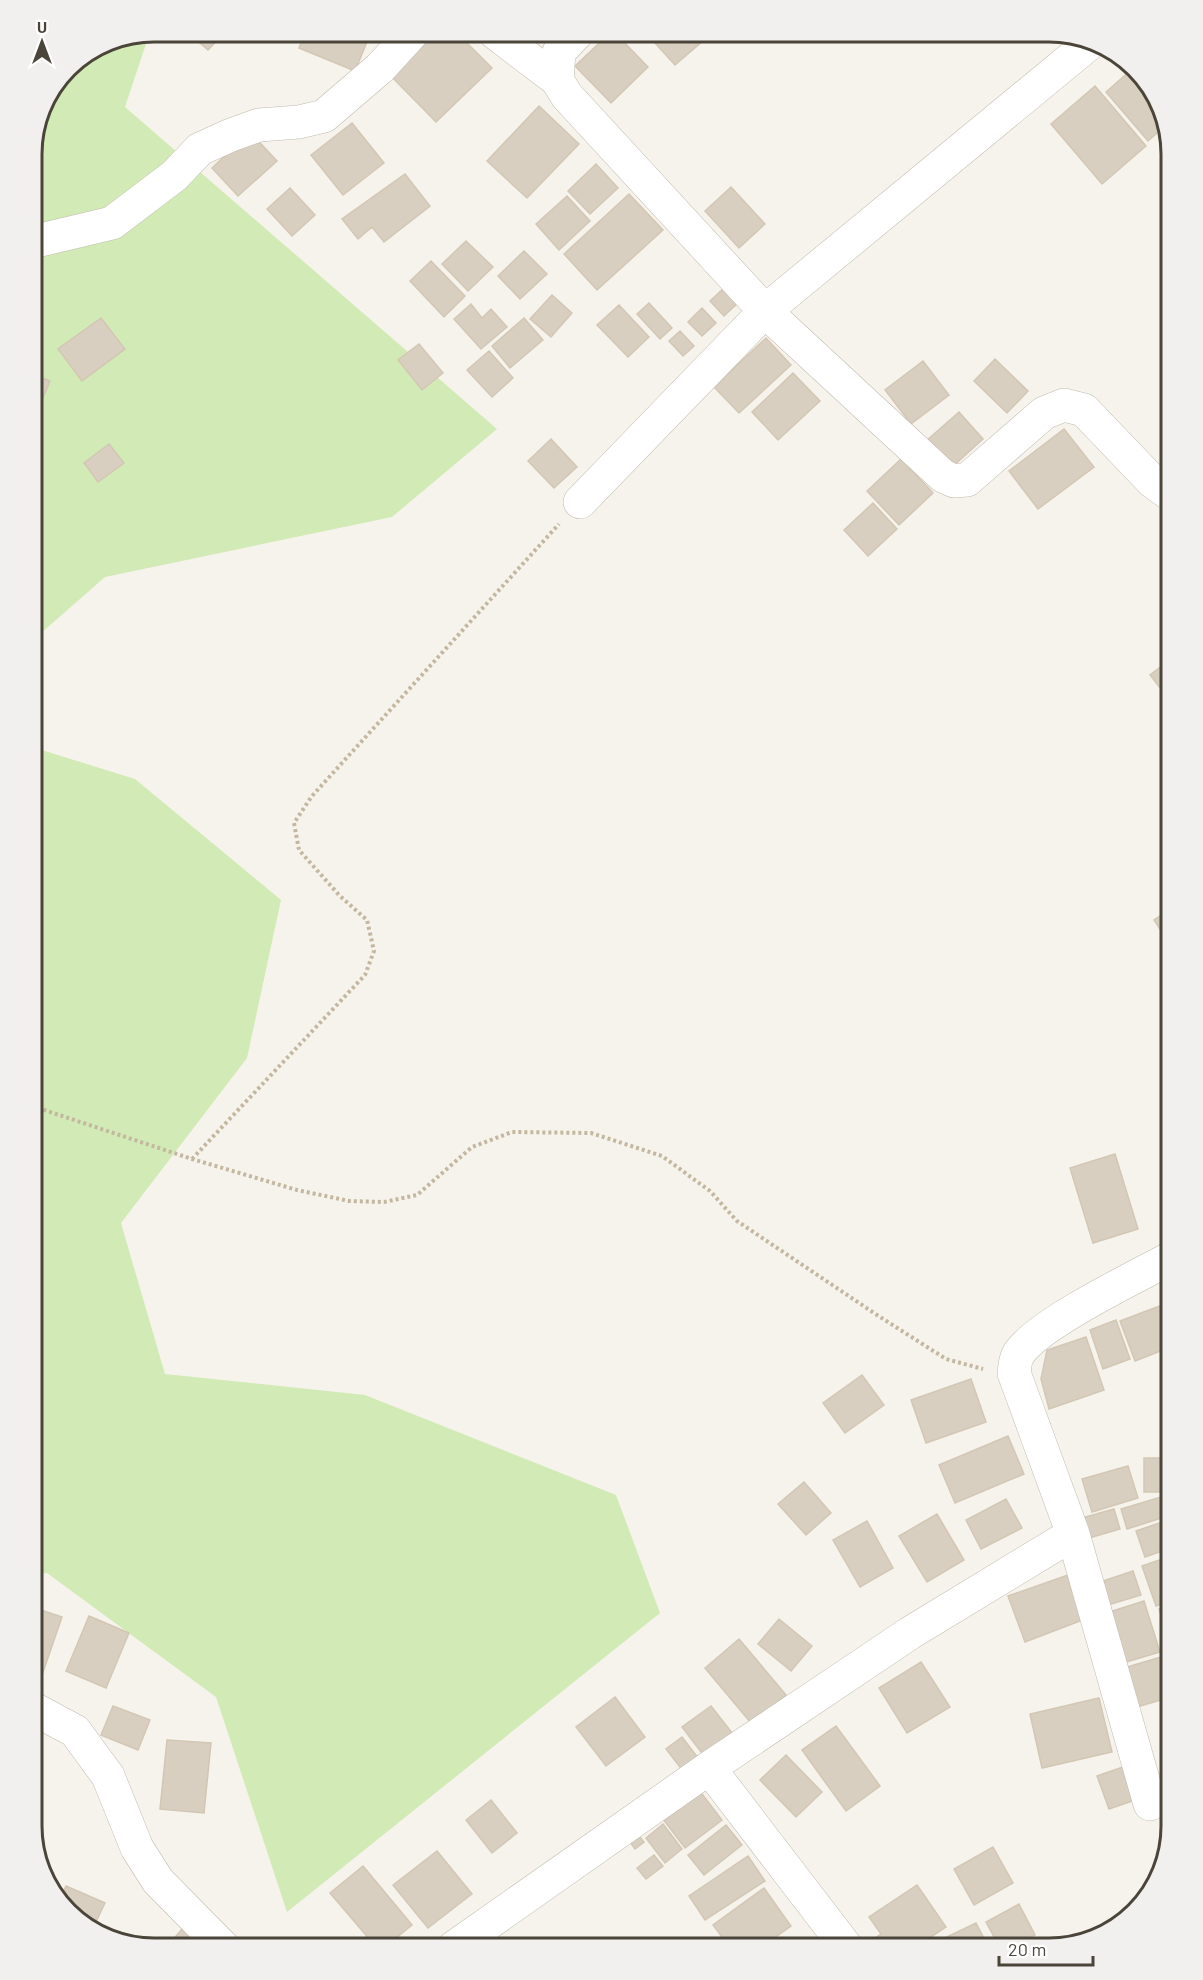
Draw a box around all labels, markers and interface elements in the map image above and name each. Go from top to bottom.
north arrow [12,12,72,72]
text: U [37,17,47,36]
scale bar [999,1929,1094,1967]
text: 20 m [1008,1938,1046,1960]

